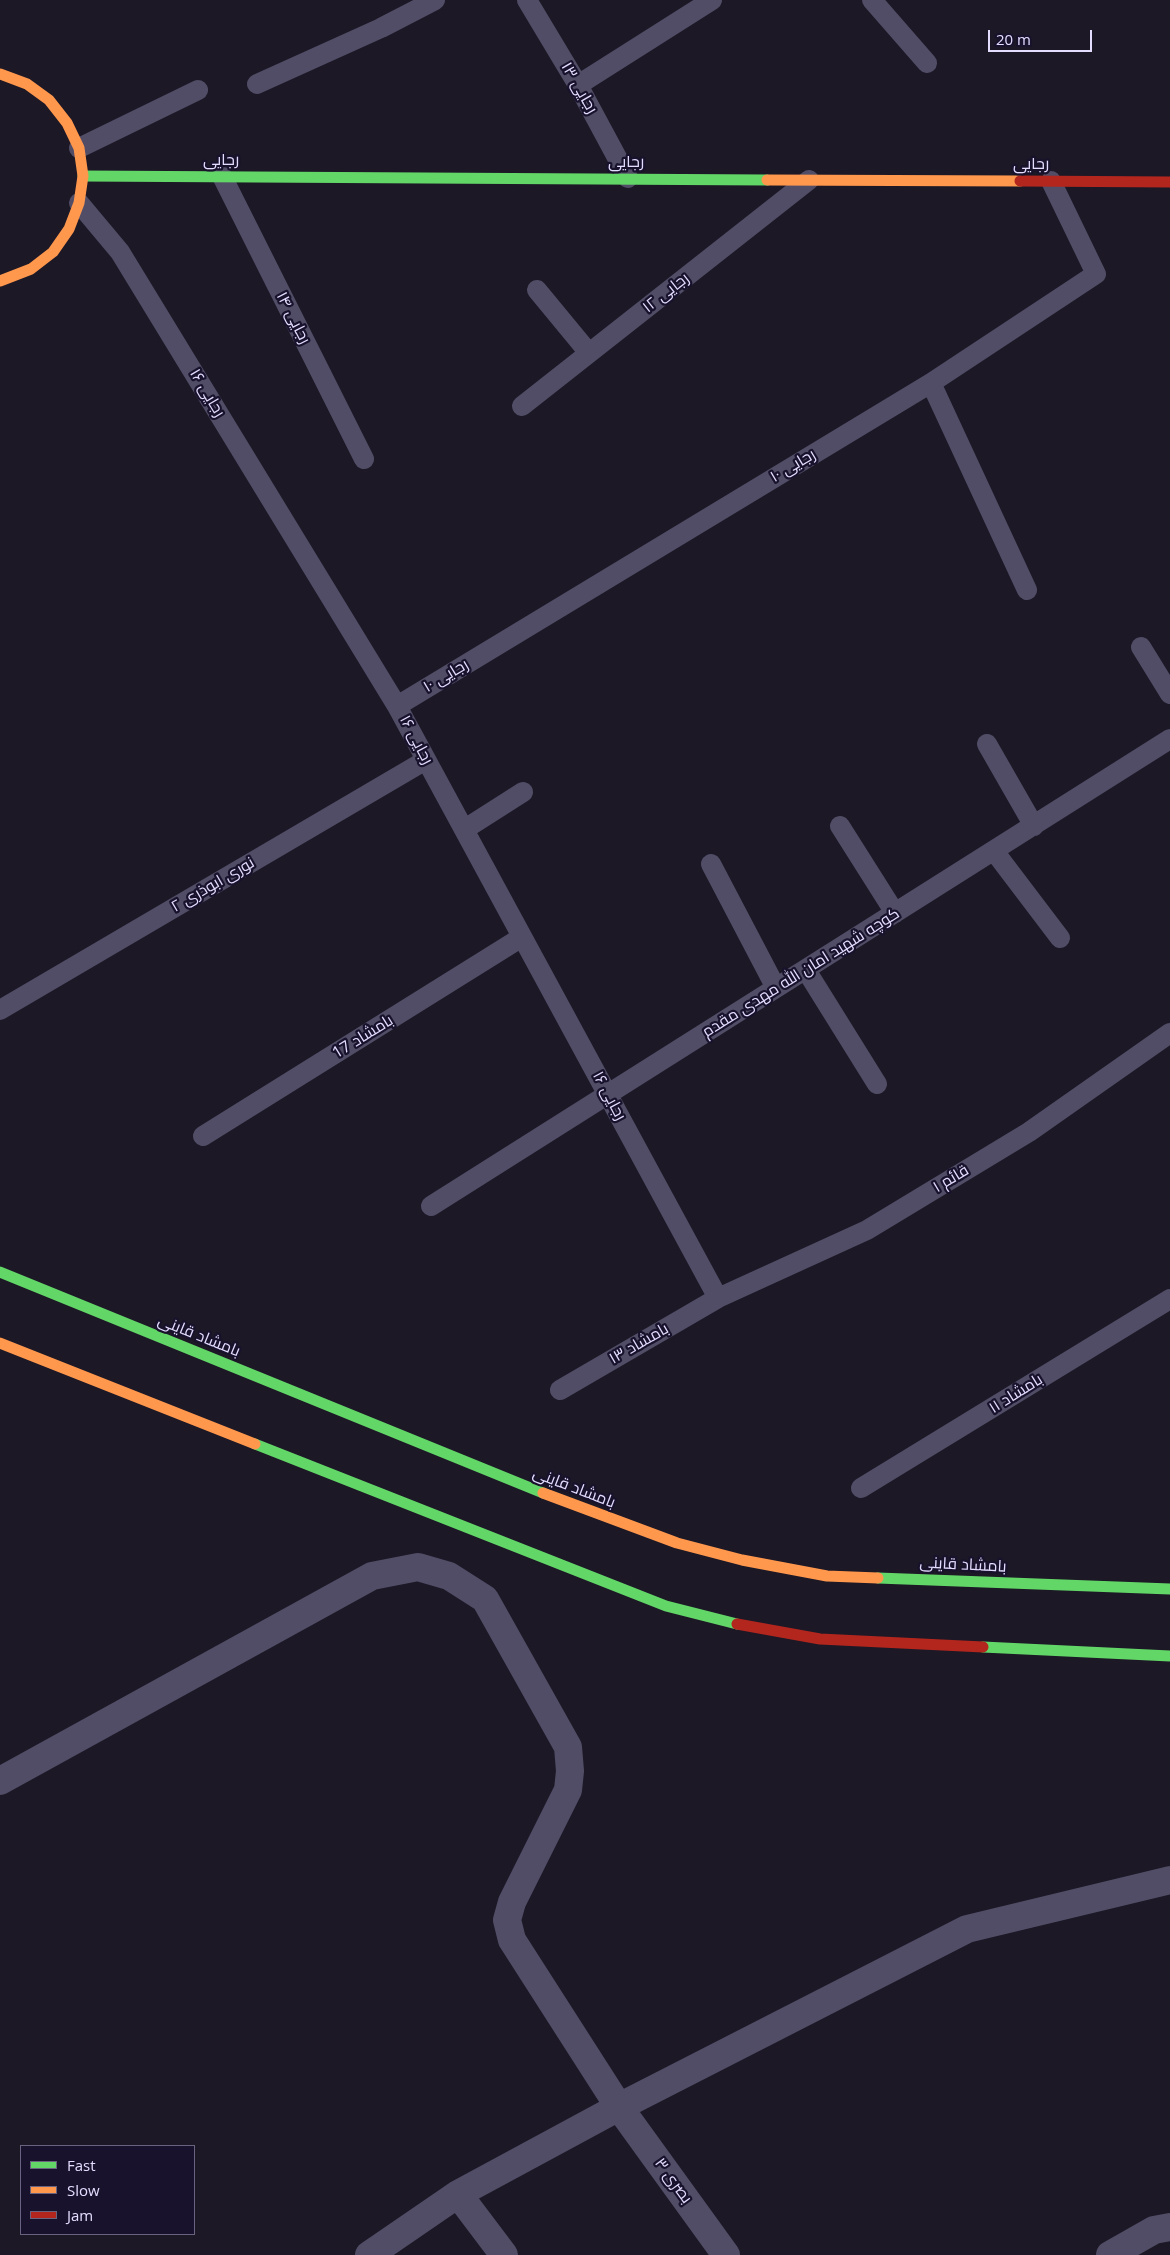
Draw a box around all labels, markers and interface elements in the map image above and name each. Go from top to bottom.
scale bar [990,20,1094,52]
text: 20 m [996,29,1031,49]
street label: رجایی ۱۳ [557,59,601,117]
street label: رجایی [203,150,239,170]
street label: رجایی [608,152,644,172]
street label: رجایی [1013,154,1049,174]
street label: رجایی ۱۲ [639,269,693,317]
street label: رجایی ۱۴ [272,289,314,347]
street label: رجایی ۱۶ [185,365,229,421]
street label: رجایی ۱۰ [767,445,819,487]
street label: رجایی ۱۰ [420,655,472,697]
street label: رجایی ۱۶ [395,712,437,768]
street label: نوری ابوذری ۲ [168,853,258,917]
street label: کوچه شهید امان الله مهدی مقدم [699,904,903,1042]
street label: بامشاد 17 [329,1011,397,1063]
street label: رجایی ۱۶ [588,1068,630,1124]
street label: قائم ۱ [930,1161,972,1197]
street label: بامشاد قاینی [155,1311,243,1361]
street label: بامشاد ۱۳ [606,1319,672,1369]
street label: بامشاد ۱۱ [986,1370,1046,1418]
street label: بامشاد قاینی [530,1463,618,1513]
street label: بامشاد قاینی [919,1553,1007,1577]
legend [20,2145,195,2235]
text: Fast [67,2155,96,2175]
street label: بصری ۳ [650,2155,696,2207]
text: Slow [67,2180,100,2200]
text: Jam [67,2205,93,2225]

